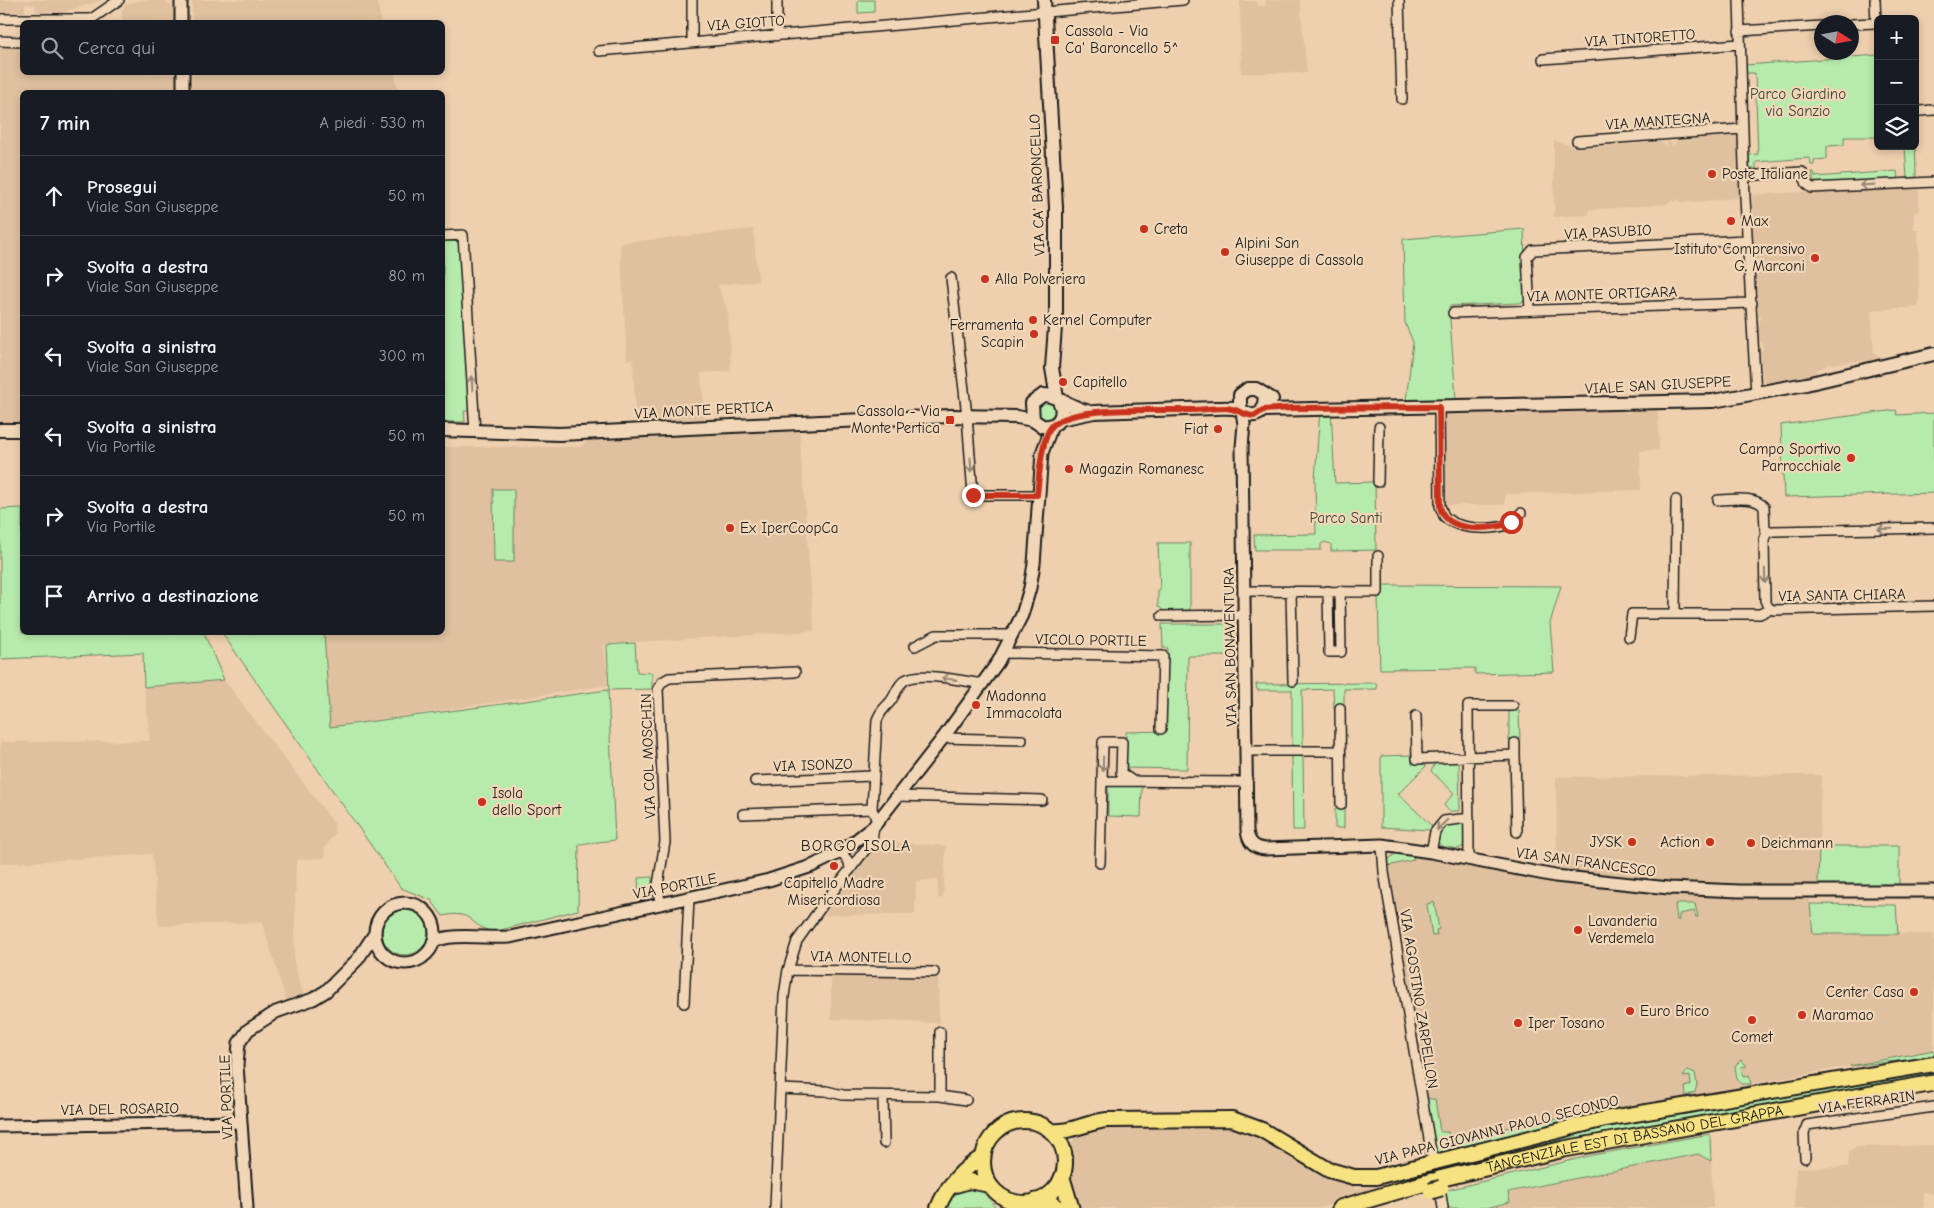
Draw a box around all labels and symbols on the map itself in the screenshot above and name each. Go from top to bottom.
street label: VIA GIOTTO [707,11,785,35]
north arrow [1814,15,1859,60]
place label: Cassola - Via Ca' Baroncello 5^ [1065,22,1179,57]
street label: VIA TINTORETTO [1584,25,1696,51]
marker: Cassola - Via Ca' Baroncello 5^ [1049,34,1061,46]
park label: Parco Giardino via Sanzio [1750,85,1846,120]
street label: VIA MANTEGNA [1605,108,1711,134]
street label: VIA CA' BARONCELLO [1026,114,1048,256]
place label: Poste Italiane [1722,165,1808,183]
marker: Poste Italiane [1706,168,1718,180]
one-way arrow [1860,180,1876,190]
place label: Max [1741,212,1769,230]
marker: Max [1725,215,1737,227]
place label: Creta [1154,220,1188,238]
street label: VIA PASUBIO [1564,221,1652,243]
marker: Creta [1138,223,1150,235]
place label: Alpini San Giuseppe di Cassola [1235,234,1364,269]
place label: Istituto Comprensivo G. Marconi [1674,240,1805,275]
marker: Alpini San Giuseppe di Cassola [1219,246,1231,258]
marker: Istituto Comprensivo G. Marconi [1809,252,1821,264]
place label: Alla Polveriera [995,270,1086,288]
marker: Alla Polveriera [979,273,991,285]
street label: VIA MONTE ORTIGARA [1526,282,1678,306]
place label: Kernel Computer [1043,311,1152,329]
marker: Kernel Computer [1027,314,1039,326]
place label: Ferramenta Scapin [950,316,1024,351]
marker: Ferramenta Scapin [1028,328,1040,340]
street label: VIALE SAN GIUSEPPE [1585,372,1731,398]
place label: Capitello [1073,373,1127,391]
one-way arrow [468,375,477,391]
marker: Capitello [1057,376,1069,388]
street label: VIA MONTE PERTICA [634,397,774,423]
place label: Cassola - Via Monte Pertica [851,402,940,437]
marker: Cassola - Via Monte Pertica [944,414,956,426]
place label: Fiat [1184,420,1209,438]
marker: Fiat [1212,423,1224,435]
place label: Campo Sportivo Parrocchiale [1739,440,1841,475]
marker: Campo Sportivo Parrocchiale [1845,452,1857,464]
one-way arrow [966,456,976,472]
place label: Magazin Romanesc [1079,460,1204,478]
marker: Magazin Romanesc [1063,463,1075,475]
route end [962,484,985,507]
park label: Parco Santi [1309,509,1383,527]
route start [1500,511,1523,534]
place label: Ex IperCoopCa [740,519,838,537]
marker: Ex IperCoopCa [724,522,736,534]
one-way arrow [1878,524,1894,534]
street label: VIA SAN BONAVENTURA [1220,567,1240,727]
one-way arrow [1760,568,1769,584]
street label: VIA SANTA CHIARA [1778,585,1906,605]
street label: VICOLO PORTILE [1035,630,1147,650]
one-way arrow [942,674,958,684]
place label: Madonna Immacolata [986,687,1062,722]
street label: VIA COL MOSCHIN [637,693,659,819]
marker: Madonna Immacolata [970,699,982,711]
street label: VIA ISONZO [773,755,853,775]
one-way arrow [1098,755,1107,771]
place label: Isola dello Sport [492,784,562,819]
marker: Isola dello Sport [476,796,488,808]
one-way arrow [1436,819,1448,831]
place label: JYSK [1590,833,1623,851]
place label: Action [1660,833,1700,851]
place label: Deichmann [1761,834,1833,852]
marker: JYSK [1626,836,1638,848]
marker: Action [1704,836,1716,848]
district label: BORGO ISOLA [801,837,911,855]
marker: Deichmann [1745,837,1757,849]
street label: VIA SAN FRANCESCO [1515,843,1657,881]
marker: Capitello Madre Misericordiosa [828,860,840,872]
street label: VIA PORTILE [632,869,718,903]
place label: Capitello Madre Misericordiosa [784,874,885,909]
street label: VIA AGOSTINO ZARPELLON [1396,908,1442,1090]
place label: Lavanderia Verdemela [1588,912,1658,947]
marker: Lavanderia Verdemela [1572,924,1584,936]
street label: VIA MONTELLO [810,947,912,967]
place label: Center Casa [1826,983,1904,1001]
marker: Center Casa [1908,986,1920,998]
place label: Euro Brico [1640,1002,1709,1020]
marker: Euro Brico [1624,1005,1636,1017]
place label: Maramao [1812,1006,1874,1024]
marker: Maramao [1796,1009,1808,1021]
place label: Iper Tosano [1528,1014,1605,1032]
marker: Comet [1746,1014,1758,1026]
marker: Iper Tosano [1512,1017,1524,1029]
place label: Comet [1731,1028,1773,1046]
street label: VIA PORTILE [216,1054,236,1140]
street label: VIA FERRARIN [1818,1086,1916,1118]
street label: VIA PAPA GIOVANNI PAOLO SECONDO [1373,1091,1621,1169]
street label: VIA DEL ROSARIO [61,1099,179,1119]
street label: TANGENZIALE EST DI BASSANO DEL GRAPPA [1485,1101,1785,1176]

